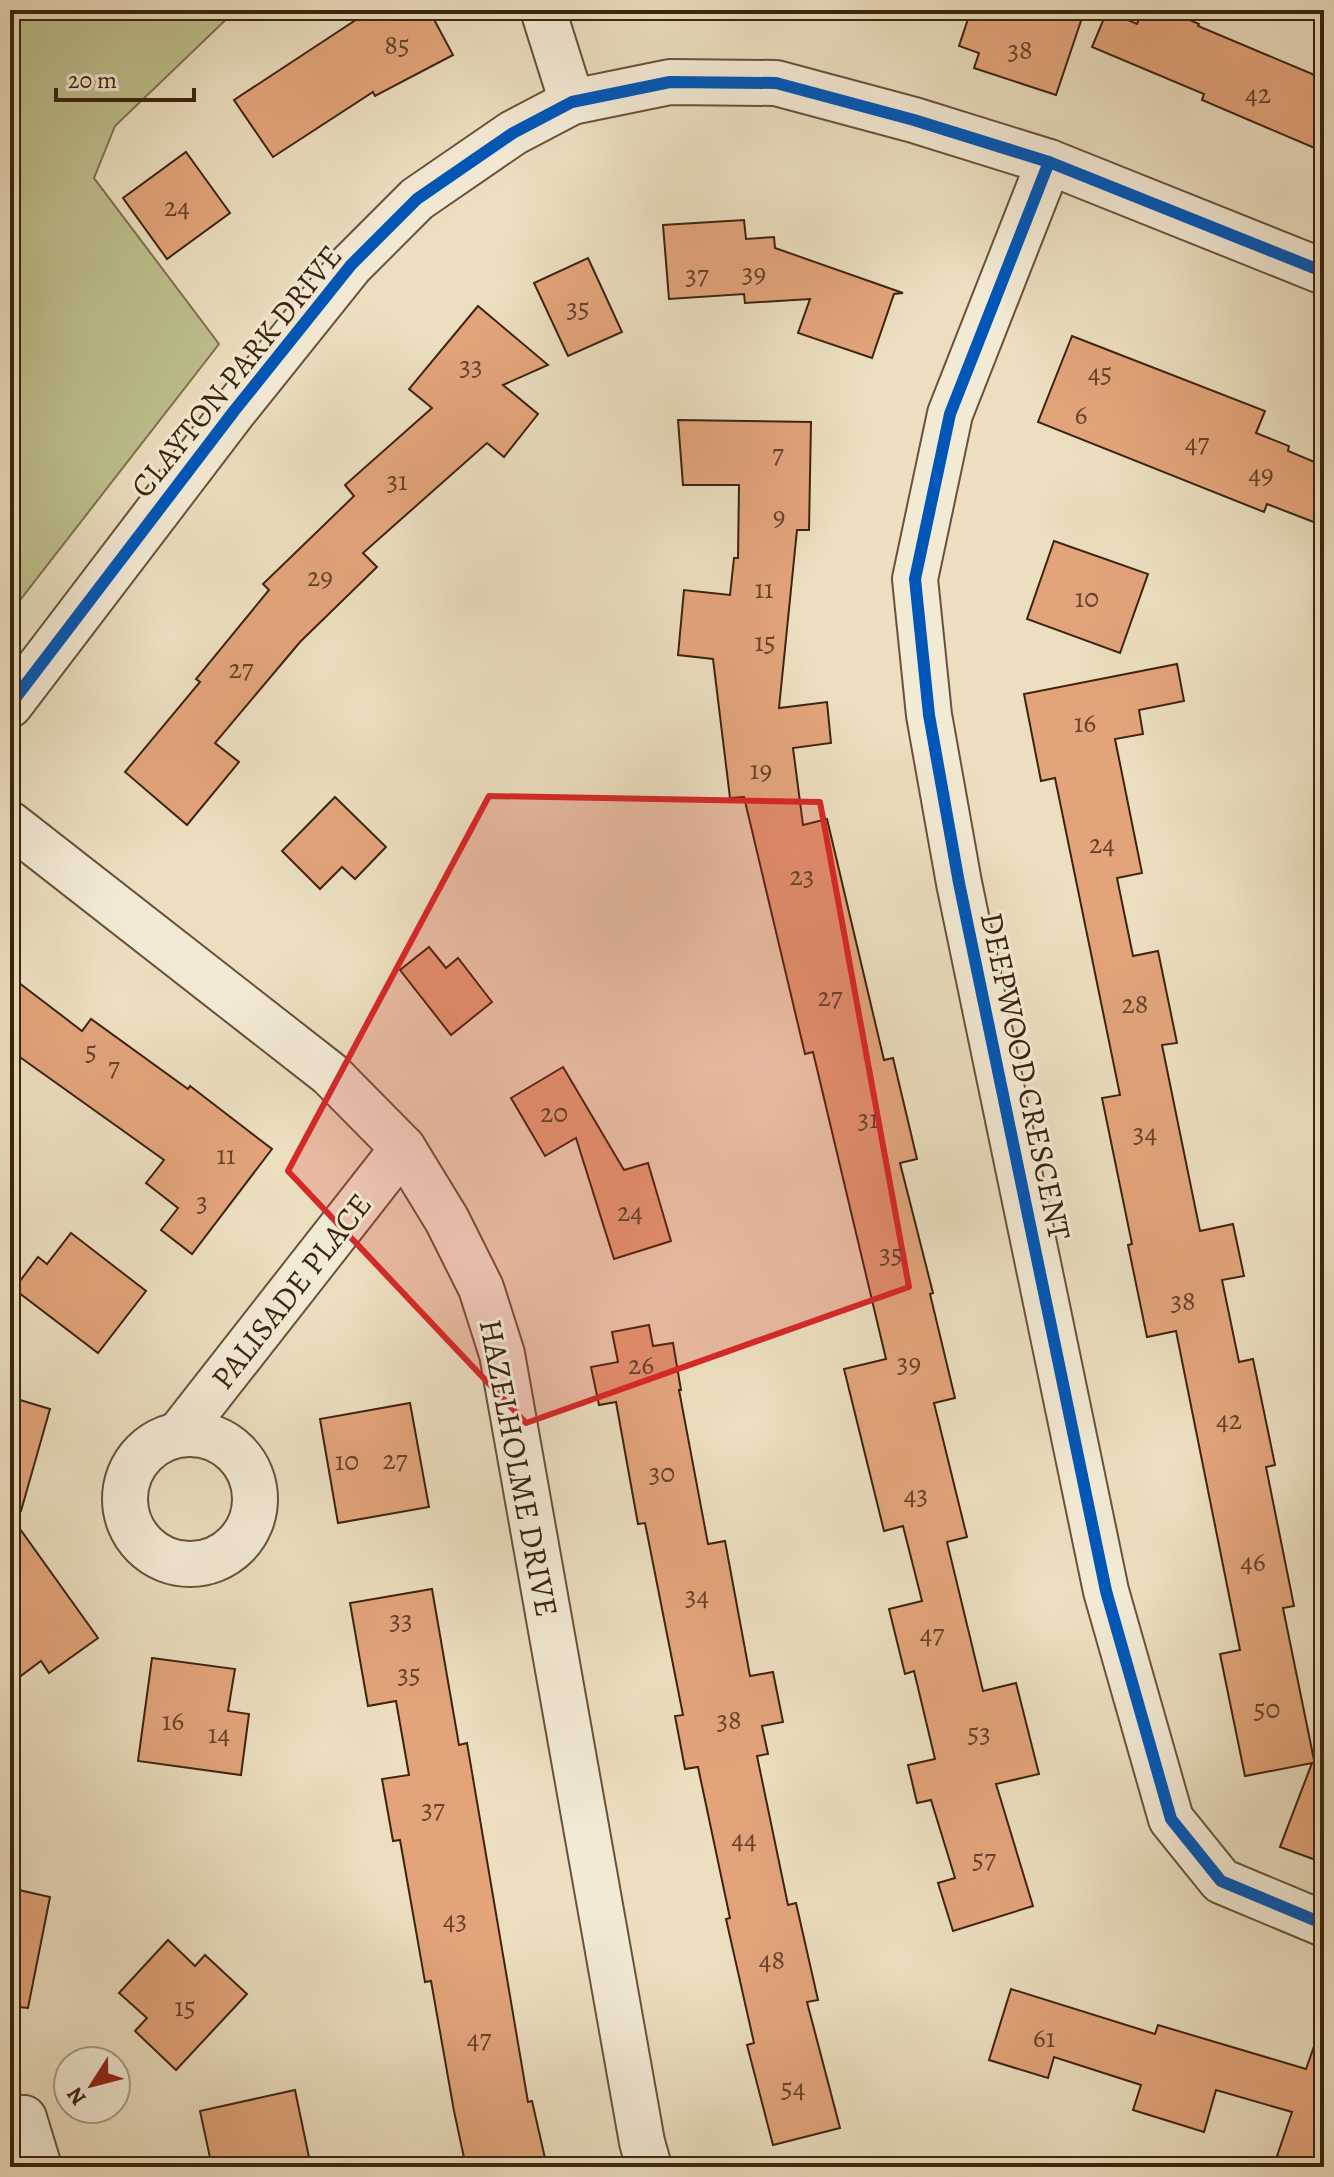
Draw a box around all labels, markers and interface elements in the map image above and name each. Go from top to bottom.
house number: 85 [384,26,410,64]
house number: 38 [1007,31,1033,69]
scale bar [56,52,194,102]
text: 20 m [68,64,117,96]
house number: 42 [1245,75,1271,113]
house number: 24 [164,188,190,226]
street label: CLAYTON PARK DRIVE [120,235,352,507]
house number: 39 [742,254,766,292]
house number: 37 [685,256,709,294]
house number: 35 [566,289,590,327]
house number: 33 [459,347,483,385]
house number: 45 [1088,354,1112,392]
house number: 6 [1075,396,1088,434]
house number: 47 [1185,424,1209,462]
house number: 7 [772,435,784,473]
house number: 49 [1248,455,1274,493]
house number: 31 [386,462,408,500]
house number: 9 [773,497,785,535]
house number: 29 [307,558,333,596]
house number: 11 [754,570,774,608]
house number: 10 [1075,579,1099,617]
house number: 15 [754,623,776,661]
house number: 27 [228,650,254,688]
house number: 16 [1074,704,1096,742]
house number: 19 [750,751,772,789]
house number: 24 [1089,825,1115,863]
house number: 23 [790,857,814,895]
street label: DEEPWOOD CRESCENT [970,908,1082,1244]
house number: 27 [817,978,843,1016]
house number: 28 [1122,985,1148,1023]
house number: 5 [85,1032,97,1070]
house number: 7 [108,1048,120,1086]
house number: 20 [540,1094,568,1132]
house number: 31 [857,1100,879,1138]
house number: 34 [1133,1114,1157,1152]
house number: 11 [216,1136,236,1174]
house number: 3 [196,1183,208,1221]
street label: PALISADE PLACE [200,1184,382,1398]
house number: 24 [617,1193,643,1231]
house number: 35 [879,1235,903,1273]
house number: 38 [1170,1282,1196,1320]
street label: HAZELHOLME DRIVE [469,1316,569,1620]
house number: 39 [897,1344,921,1382]
house number: 26 [628,1346,654,1384]
house number: 42 [1216,1401,1242,1439]
house number: 27 [382,1441,408,1479]
house number: 10 [335,1442,359,1480]
house number: 30 [649,1454,675,1492]
house number: 43 [904,1476,928,1514]
house number: 46 [1240,1543,1266,1581]
house number: 34 [685,1577,709,1615]
house number: 33 [389,1601,413,1639]
house number: 47 [920,1615,944,1653]
house number: 35 [397,1655,421,1693]
house number: 50 [1254,1690,1280,1728]
house number: 38 [716,1701,742,1739]
house number: 16 [162,1702,184,1740]
house number: 53 [967,1714,991,1752]
house number: 14 [208,1715,230,1753]
house number: 37 [421,1790,445,1828]
house number: 44 [731,1820,757,1858]
house number: 57 [972,1840,996,1878]
house number: 43 [443,1901,467,1939]
house number: 48 [759,1941,785,1979]
house number: 15 [174,1988,196,2026]
house number: 61 [1033,2019,1055,2057]
house number: 47 [467,2020,491,2058]
north arrow [52,2045,132,2125]
house number: 54 [781,2069,805,2107]
text: N [60,2081,93,2111]

